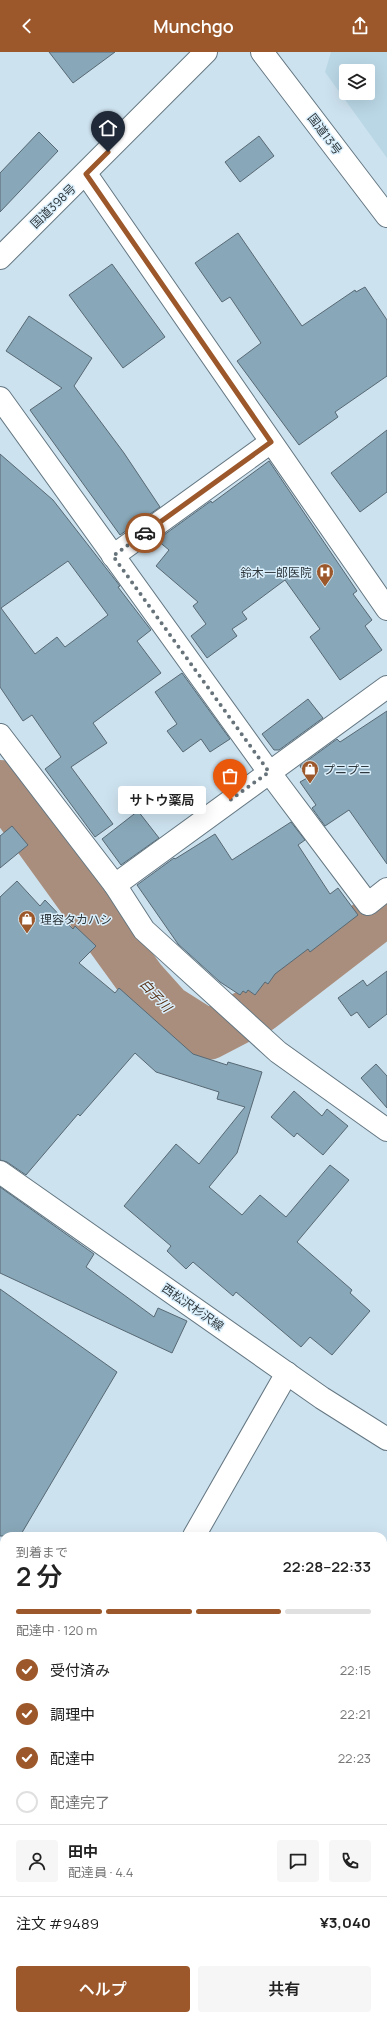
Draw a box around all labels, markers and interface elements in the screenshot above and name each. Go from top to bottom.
text: Munchgo [153,14,234,38]
icon: back [16,15,38,37]
icon: share [349,15,371,37]
map controls [339,64,375,100]
button: layers [339,64,375,100]
street label: 国道13号 [304,110,346,158]
pin [91,111,125,152]
icon: home [97,117,119,139]
street label: 国道398号 [27,180,79,232]
courier [125,513,165,553]
icon: car [134,522,156,544]
hospital icon: 鈴木一郎医院 [315,562,335,587]
place label: 鈴木一郎医院 [240,564,312,581]
pin [213,759,247,800]
shop icon: プニプニ [300,759,320,784]
place label: プニプニ [323,761,371,778]
icon: bag [219,765,241,787]
callout: サトウ薬局 [118,786,206,814]
text: サトウ薬局 [129,791,195,809]
shop icon: 理容タカハシ [17,909,37,934]
place label: 理容タカハシ [40,911,112,928]
water label: 白子川 [136,975,177,1017]
street label: 西松沢杉沢線 [159,1279,227,1335]
text: 到着まで [16,1543,68,1561]
text: 22:28–22:33 [283,1556,371,1577]
text: 2 分 [16,1558,62,1594]
text: 配達中 · 120 m [16,1621,97,1639]
icon: check [16,1659,38,1681]
text: 受付済み [50,1660,110,1681]
text: 22:15 [340,1661,371,1679]
icon: check [16,1703,38,1725]
text: 調理中 [50,1704,95,1725]
text: 22:21 [340,1705,371,1723]
icon: check [16,1747,38,1769]
text: 配達中 [50,1748,95,1769]
text: 22:23 [338,1749,371,1767]
text: 配達完了 [50,1792,110,1813]
button: person [16,1840,58,1882]
button: chat [277,1840,319,1882]
button: phone [329,1840,371,1882]
text: 田中 [68,1841,98,1862]
text: 配達員 · 4.4 [68,1863,134,1881]
text: ¥3,040 [320,1912,371,1933]
text: 注文 #9489 [16,1913,99,1934]
button: ヘルプ [16,1966,190,2012]
button: 共有 [198,1966,371,2012]

